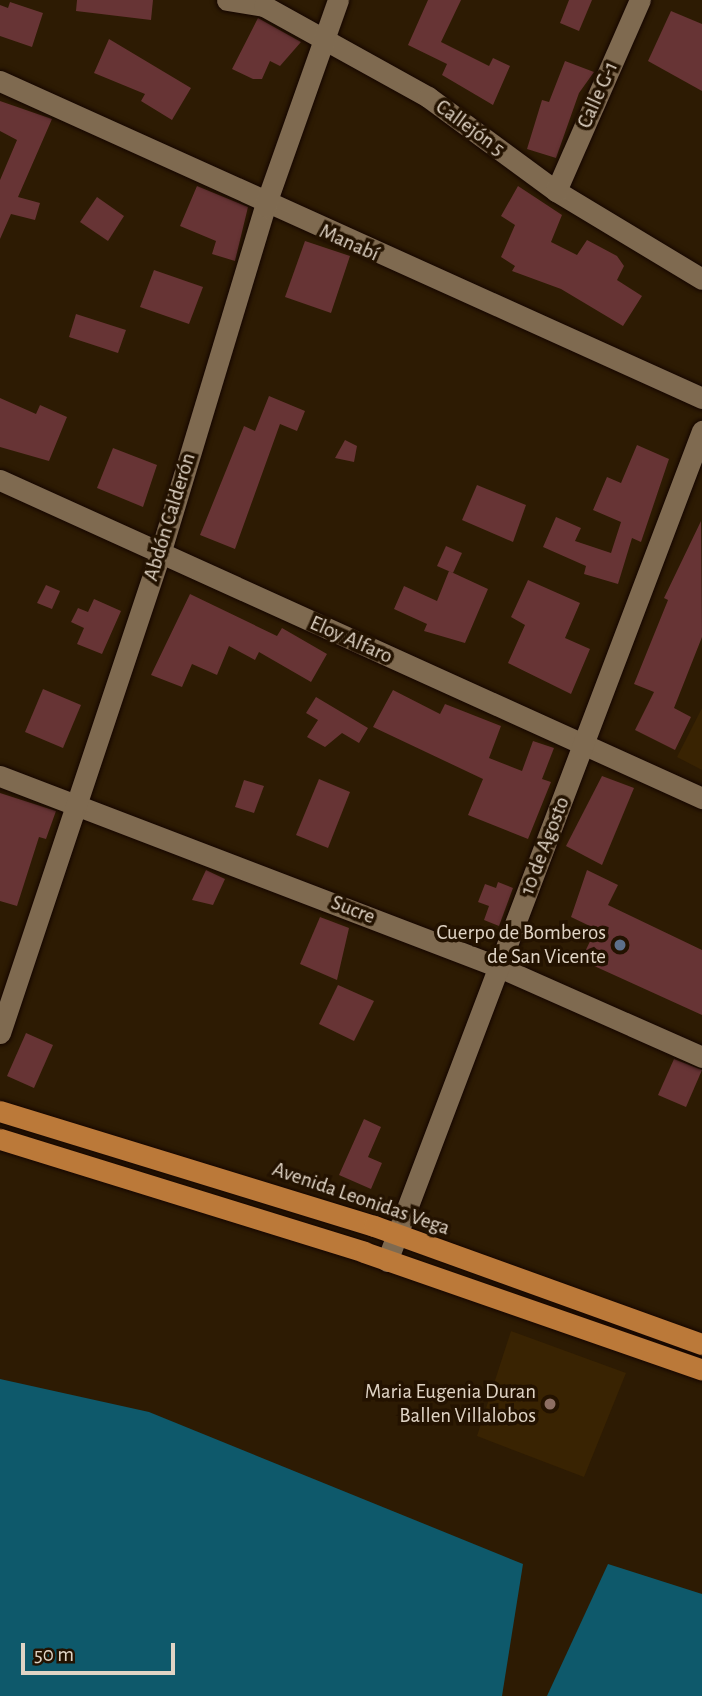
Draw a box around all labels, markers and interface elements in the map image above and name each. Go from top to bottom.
street label: Calle G-1 [572,58,624,132]
street label: Callejón 5 [430,94,510,162]
street label: Manabí [315,219,383,267]
street label: Abdón Calderón [139,450,201,584]
street label: Eloy Alfaro [306,611,396,669]
street label: 10 de Agosto [515,793,575,899]
street label: Sucre [328,890,378,930]
place label: Cuerpo de Bomberos de San Vicente [436,920,606,970]
marker: Cuerpo de Bomberos de San Vicente [612,937,628,953]
street label: Avenida Leonidas Vega [269,1157,453,1241]
place label: Maria Eugenia Duran Ballen Villalobos [365,1379,536,1429]
marker: Maria Eugenia Duran Ballen Villalobos [542,1396,558,1412]
scale bar [24,1630,178,1674]
text: 50 m [34,1644,74,1665]

